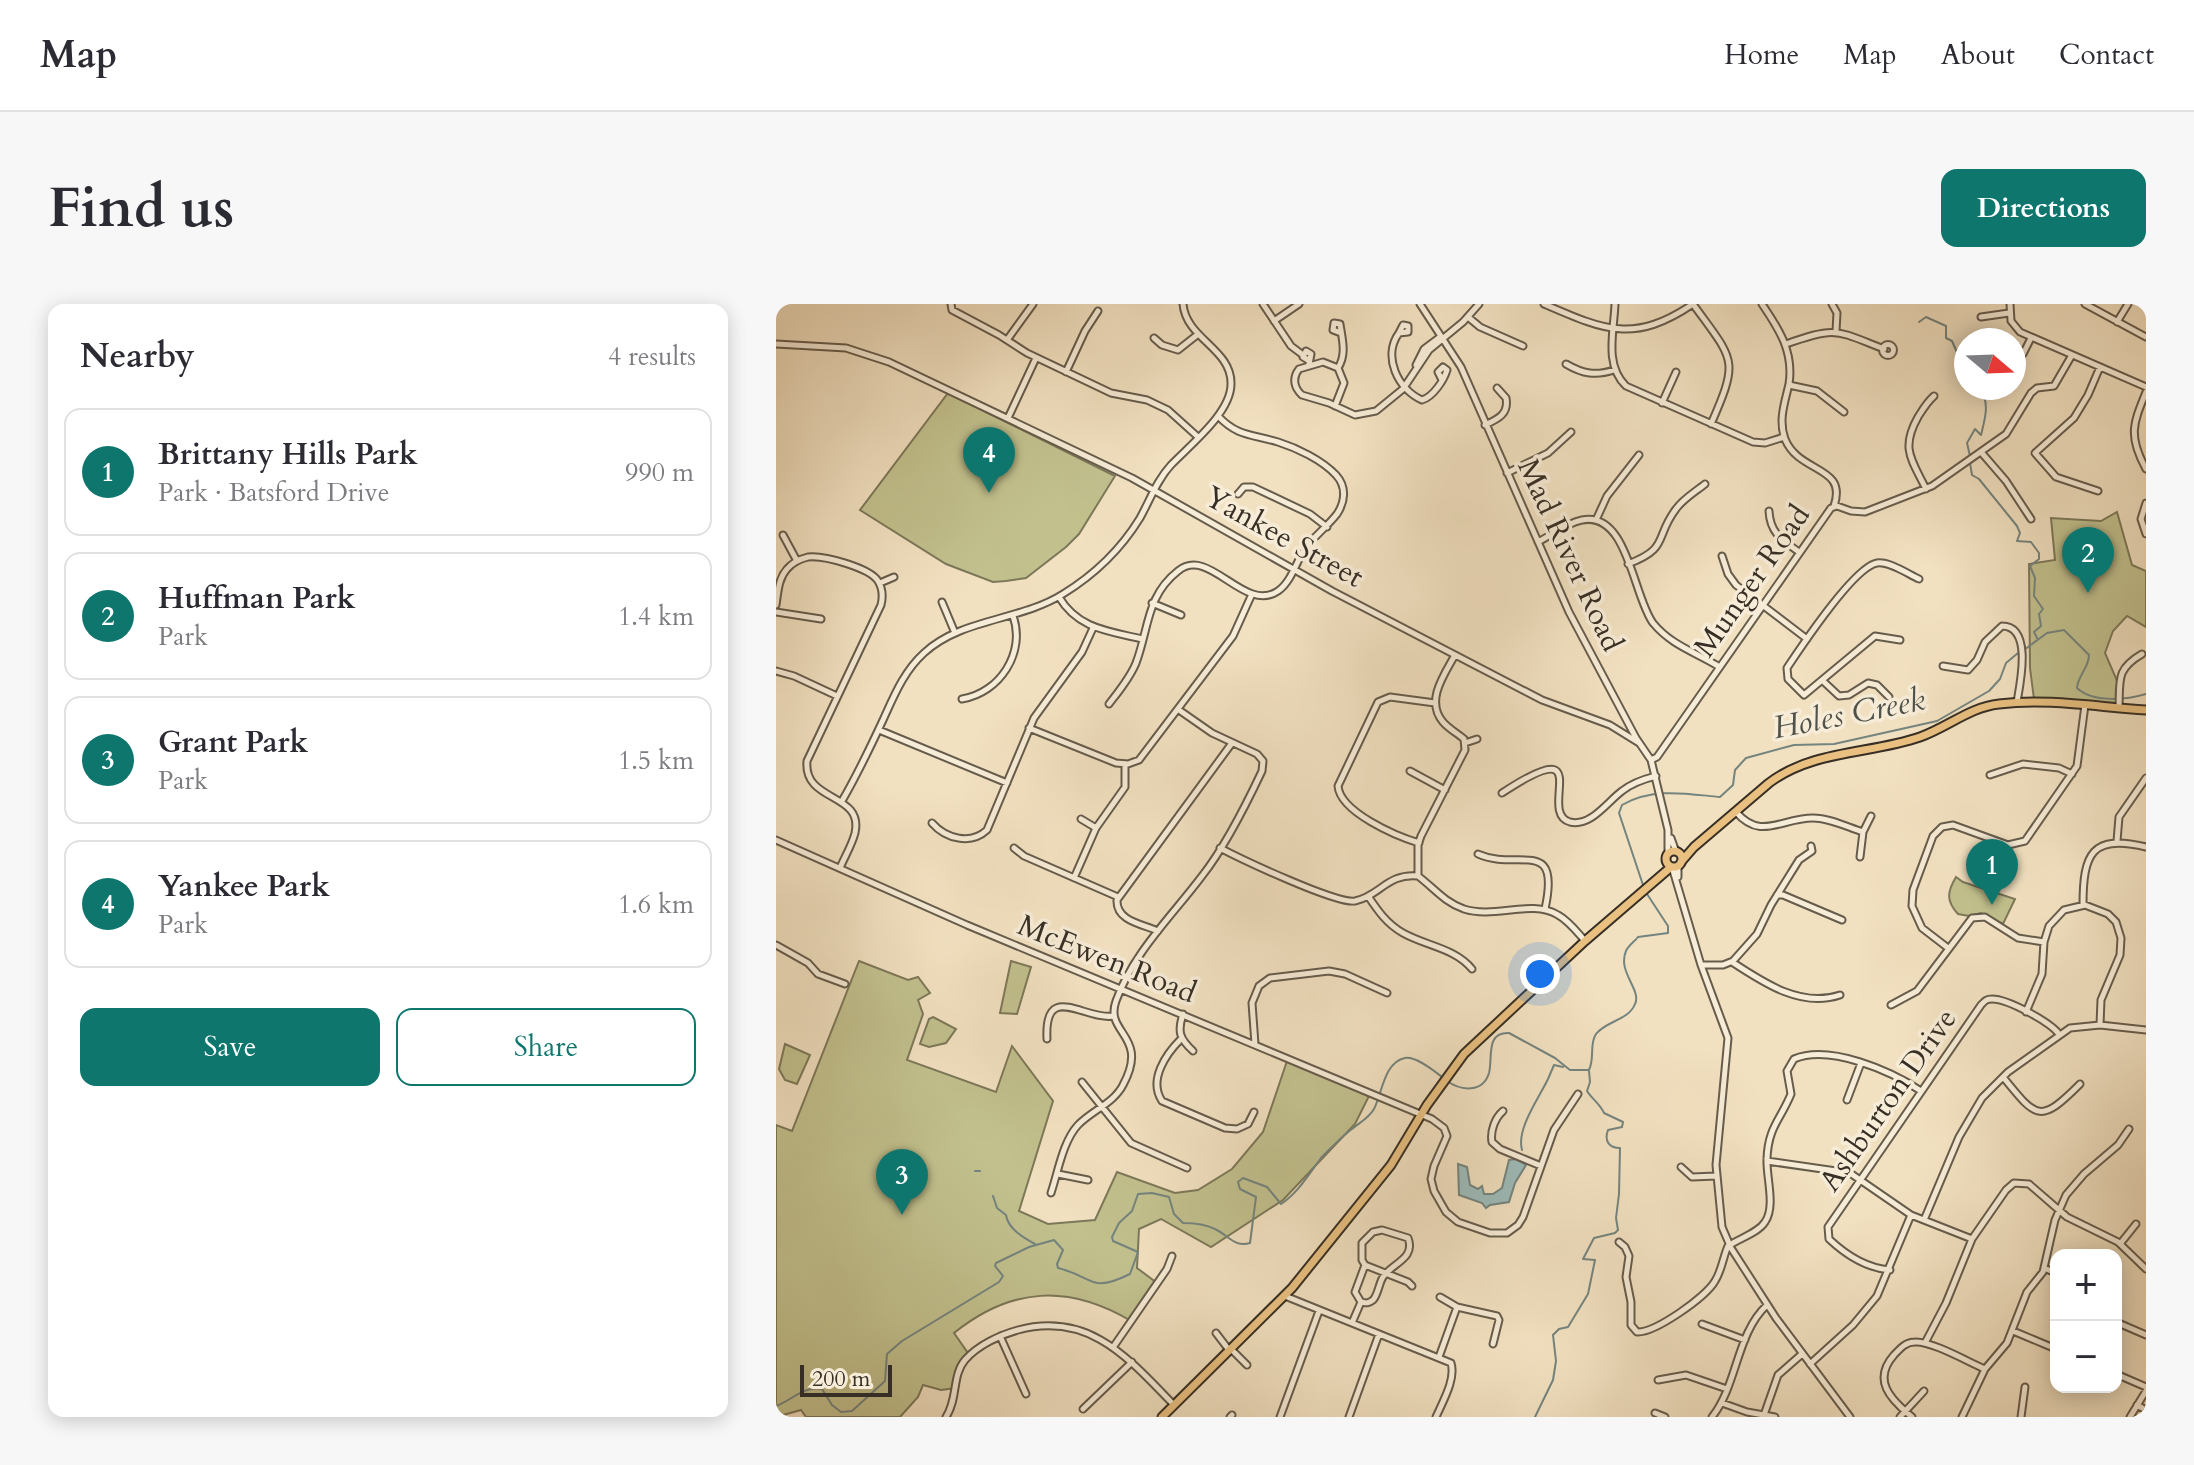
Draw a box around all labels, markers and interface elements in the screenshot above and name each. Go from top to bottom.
text: Map [40,29,117,81]
text: Home [1724,36,1799,74]
text: Map [1843,36,1897,74]
text: About [1941,36,2015,74]
text: Contact [2059,36,2154,74]
button: Directions [1941,169,2146,247]
text: Find us [48,171,234,246]
north arrow [1954,328,2026,400]
text: Nearby [80,333,195,379]
text: 4 results [608,339,696,374]
pin: 4 [963,427,1015,493]
text: Brittany Hills Park [158,434,418,475]
street label: Mad River Road [1507,452,1633,658]
text: 1 [101,455,115,490]
text: 990 m [625,455,694,490]
text: Park · Batsford Drive [158,475,390,510]
street label: Yankee Street [1197,476,1371,598]
street label: Munger Road [1684,497,1820,665]
pin: 2 [2062,527,2114,593]
text: Huffman Park [158,578,356,619]
text: 2 [101,599,115,634]
text: 1.4 km [618,599,694,634]
text: Park [158,619,208,654]
water label: Holes Creek [1769,678,1929,750]
text: Grant Park [158,722,308,763]
text: 3 [101,743,115,778]
text: 1.5 km [618,743,694,778]
text: Park [158,763,208,798]
pin: 1 [1966,839,2018,905]
text: Yankee Park [158,866,330,907]
text: 4 [101,887,115,922]
text: 1.6 km [618,887,694,922]
street label: McEwen Road [1012,905,1202,1013]
text: Park [158,907,208,942]
your location [1520,954,1560,994]
street label: Ashburton Drive [1810,1000,1966,1200]
button: Save [80,1008,380,1086]
button: Share [396,1008,696,1086]
pin: 3 [876,1149,928,1215]
map controls [2050,1249,2122,1393]
button: + [2050,1249,2122,1321]
button: − [2050,1321,2122,1393]
scale bar [800,1361,892,1397]
text: 200 m [812,1364,870,1394]

